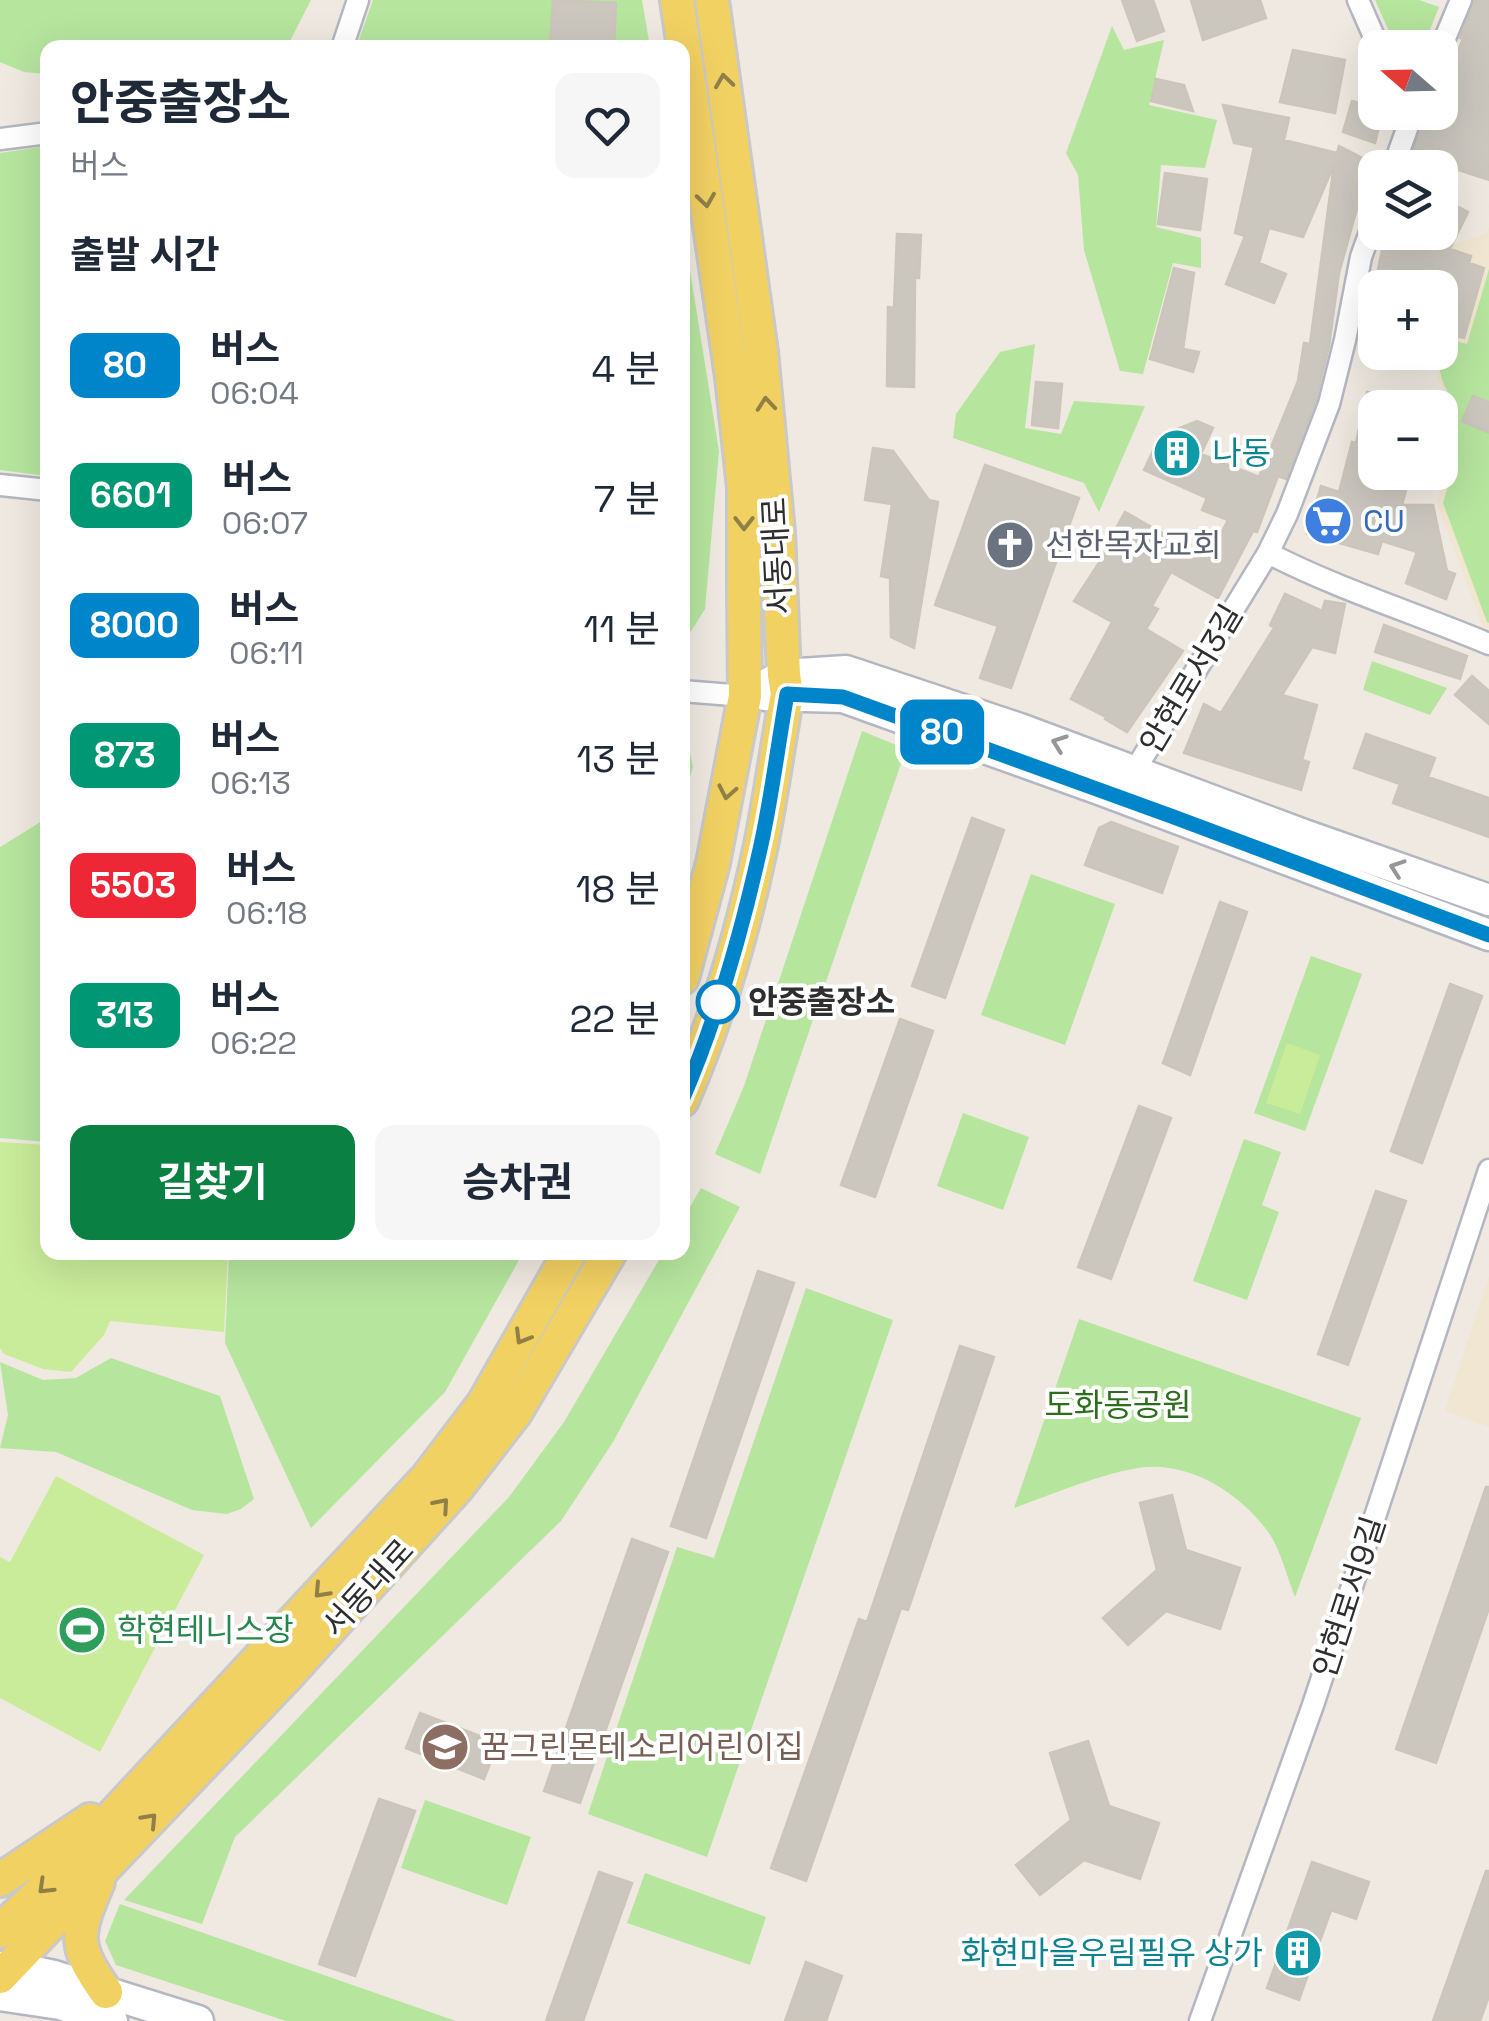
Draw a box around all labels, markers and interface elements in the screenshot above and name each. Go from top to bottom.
north arrow [1358,30,1458,130]
map controls [1358,30,1458,490]
text: 안중출장소 [70,72,291,133]
button: heart [555,73,660,178]
one-way arrow [714,73,735,90]
text: 버스 [70,146,129,186]
button: layers [1358,150,1458,250]
one-way arrow [695,192,716,209]
text: 출발 시간 [70,231,220,279]
button: + [1358,270,1458,370]
text: 버스 [210,325,280,373]
text: 80 [103,343,147,387]
text: 4 분 [592,345,660,393]
text: 06:04 [210,373,299,413]
button: − [1358,390,1458,490]
one-way arrow [755,395,777,411]
building icon: 나동 [1151,427,1203,479]
place label: 나동 [1212,433,1271,473]
text: 버스 [222,455,292,503]
text: 6601 [90,473,172,517]
text: 7 분 [594,475,660,523]
supermarket icon: CU [1302,495,1354,547]
street label: 서동대로 [754,496,800,616]
place label: CU [1363,501,1405,541]
text: 06:07 [222,503,308,543]
one-way arrow [733,516,755,531]
church icon: 선한목자교회 [984,519,1036,571]
place label: 선한목자교회 [1045,525,1222,565]
text: 버스 [229,585,299,633]
street label: 안현로서3길 [1131,597,1251,761]
text: 8000 [90,603,179,647]
text: 11 분 [584,605,660,653]
text: 06:11 [229,633,304,673]
line badge: 80 [897,700,987,764]
text: 80 [920,710,964,754]
text: 버스 [210,715,280,763]
text: 873 [94,733,156,777]
one-way arrow [1052,734,1069,755]
text: 13 분 [576,735,660,783]
text: 06:13 [210,763,291,803]
one-way arrow [717,784,738,800]
text: 버스 [226,845,296,893]
one-way arrow [1390,859,1407,880]
text: 5503 [90,863,176,907]
text: 18 분 [576,865,660,913]
text: 06:18 [226,893,307,933]
text: 버스 [210,975,280,1023]
marker: 안중출장소 [697,981,739,1023]
place label: 안중출장소 [748,982,895,1022]
text: 313 [96,993,154,1037]
text: 22 분 [569,995,660,1043]
text: 06:22 [210,1023,297,1063]
button: 길찾기 [70,1125,355,1240]
button: 승차권 [375,1125,660,1240]
one-way arrow [515,1326,534,1344]
park label: 도화동공원 [1044,1385,1192,1425]
one-way arrow [431,1498,449,1517]
street label: 안현로서9길 [1304,1512,1394,1682]
street label: 서동대로 [314,1531,422,1645]
one-way arrow [315,1579,333,1598]
sports icon: 학현테니스장 [56,1604,108,1656]
place label: 학현테니스장 [117,1610,294,1650]
school or university icon: 꿈그린몬테소리어린이집 [419,1721,471,1773]
place label: 꿈그린몬테소리어린이집 [480,1727,804,1767]
one-way arrow [138,1813,156,1832]
one-way arrow [39,1875,57,1893]
building icon: 화현마을우림필유 상가 [1272,1927,1324,1979]
place label: 화현마을우림필유 상가 [960,1933,1263,1973]

